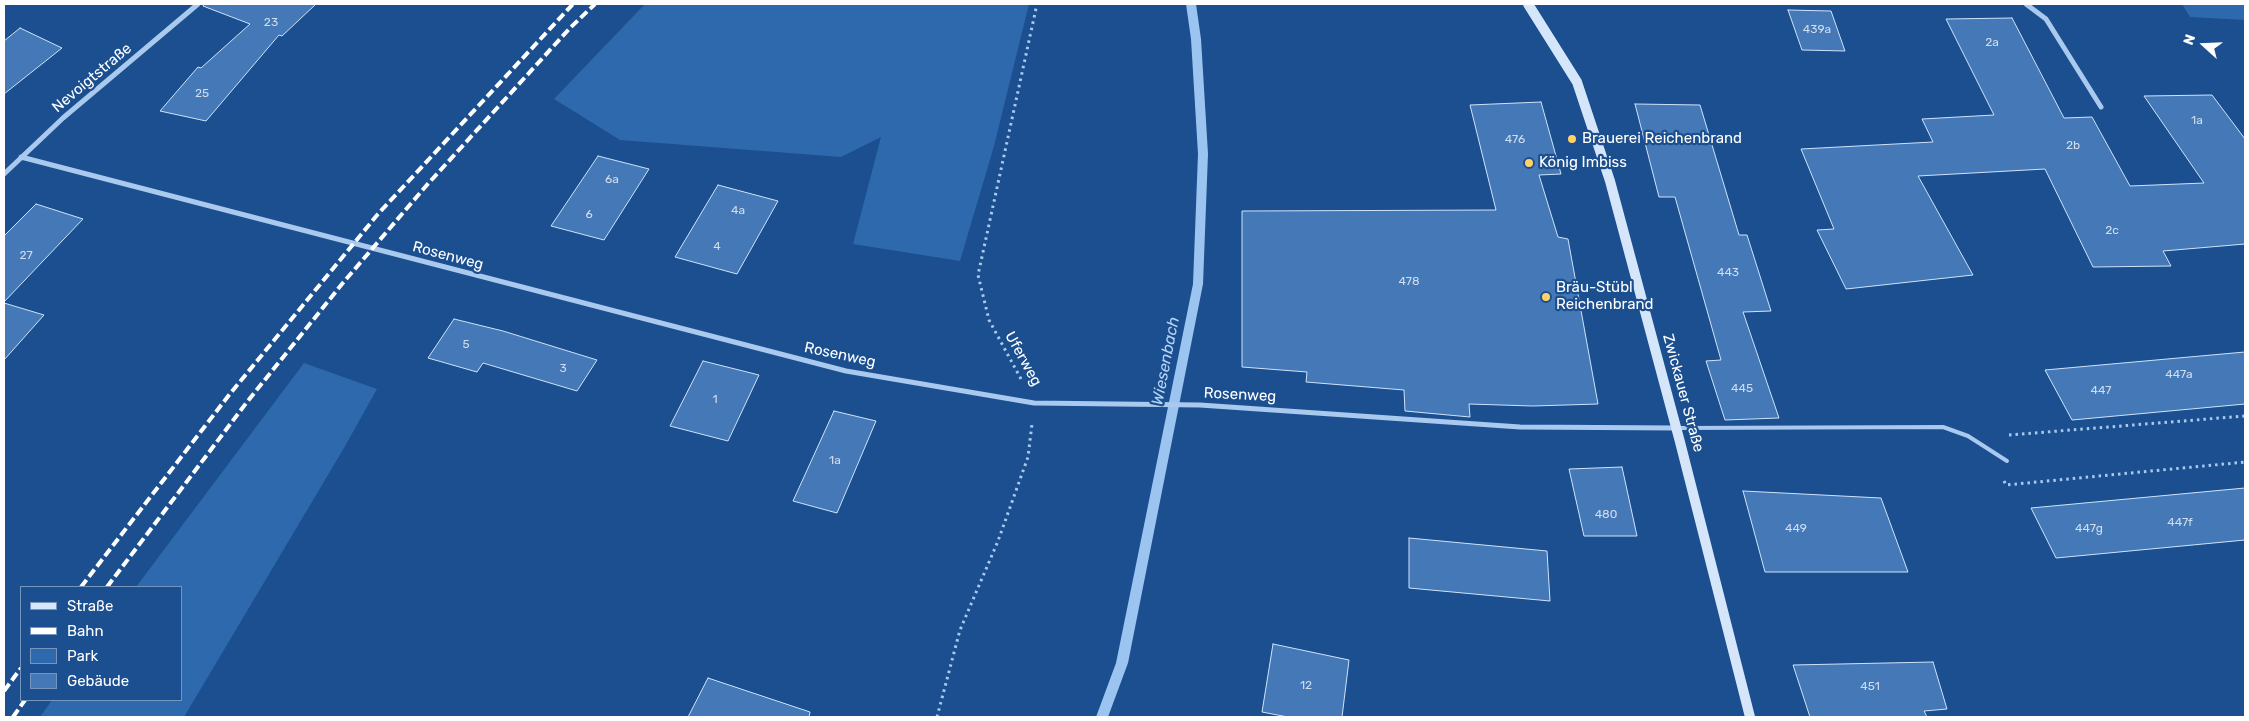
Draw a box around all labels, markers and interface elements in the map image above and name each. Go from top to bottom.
house number: 23 [264,16,278,30]
north arrow [2179,20,2229,70]
house number: 439a [1803,23,1831,37]
text: N [2180,32,2199,47]
house number: 2a [1985,36,1999,50]
street label: Nevoigtstraße [49,40,135,116]
house number: 25 [195,87,209,101]
house number: 1a [2191,114,2203,128]
place label: Brauerei Reichenbrand [1582,130,1742,148]
house number: 476 [1505,133,1525,147]
marker: Brauerei Reichenbrand [1566,133,1578,145]
house number: 2b [2066,139,2080,153]
place label: König Imbiss [1539,154,1627,172]
marker: König Imbiss [1523,157,1535,169]
house number: 6a [605,173,619,187]
house number: 4a [731,204,745,218]
house number: 6 [585,208,593,222]
house number: 2c [2105,224,2119,238]
street label: Rosenweg [411,238,485,274]
house number: 4 [713,240,721,254]
house number: 27 [19,249,33,263]
house number: 443 [1717,266,1739,280]
house number: 478 [1398,275,1420,289]
place label: Bräu-Stübl Reichenbrand [1556,279,1653,314]
marker: Bräu-Stübl Reichenbrand [1540,291,1552,303]
water label: Wiesenbach [1148,315,1184,407]
street label: Uferweg [1001,329,1045,389]
street label: Zwickauer Straße [1659,332,1707,454]
house number: 5 [462,338,470,352]
street label: Rosenweg [803,339,877,371]
house number: 3 [559,362,567,376]
house number: 447a [2165,368,2193,382]
house number: 445 [1731,382,1753,396]
street label: Rosenweg [1203,384,1277,406]
house number: 447 [2091,384,2111,398]
house number: 1 [712,393,718,407]
house number: 1a [829,454,841,468]
house number: 480 [1595,508,1617,522]
house number: 447f [2167,516,2193,530]
house number: 449 [1785,522,1807,536]
house number: 447g [2075,522,2103,536]
legend [20,586,182,701]
text: Straße [67,597,113,615]
text: Bahn [67,622,104,640]
text: Park [67,647,98,665]
text: Gebäude [67,672,129,690]
house number: 12 [1300,679,1312,693]
house number: 451 [1860,680,1880,694]

